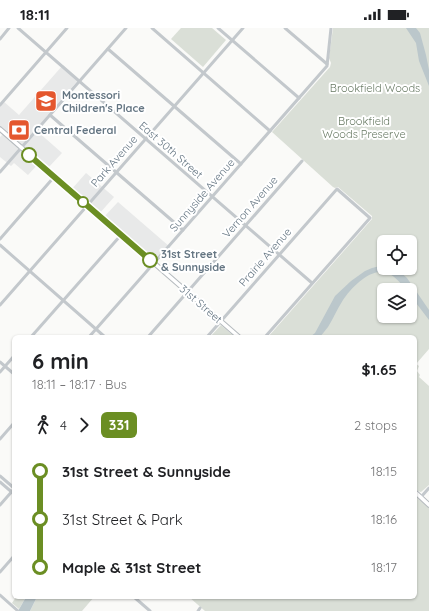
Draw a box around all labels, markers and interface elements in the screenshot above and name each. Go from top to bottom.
text: 18:11 [20,5,50,24]
park label: Brookfield Woods [330,81,420,95]
school or university icon: Montessori Children's Place [33,88,59,114]
place label: Montessori Children's Place [62,88,145,115]
park label: Brookfield Woods Preserve [322,114,406,141]
bank icon: Central Federal [6,117,32,143]
street label: East 30th Street [136,118,206,182]
place label: Central Federal [34,123,116,137]
street label: Park Avenue [88,132,140,190]
unlabelled marker [21,147,37,163]
street label: Sunnyside Avenue [166,156,238,234]
street label: Vernon Avenue [219,173,281,241]
unlabelled marker [77,196,89,208]
street label: Prairie Avenue [236,225,294,289]
map controls [377,235,417,323]
button: locate [377,235,417,275]
place label: 31st Street & Sunnyside [161,247,226,274]
marker: 31st Street & Sunnyside [142,252,158,268]
street label: 31st Street [177,282,225,326]
button: layers [377,283,417,323]
text: 6 min [32,347,89,375]
text: $1.65 [362,360,397,379]
text: 18:11 – 18:17 · Bus [32,376,127,392]
icon: walk [32,414,54,436]
icon: forward [73,414,95,436]
text: 331 [109,416,129,434]
text: 4 [60,417,67,433]
text: 2 stops [354,417,397,433]
text: 31st Street & Sunnyside [62,462,231,481]
text: 18:15 [371,463,397,479]
text: 31st Street & Park [62,510,183,529]
text: 18:16 [371,511,397,527]
text: Maple & 31st Street [62,558,201,577]
text: 18:17 [371,559,397,575]

